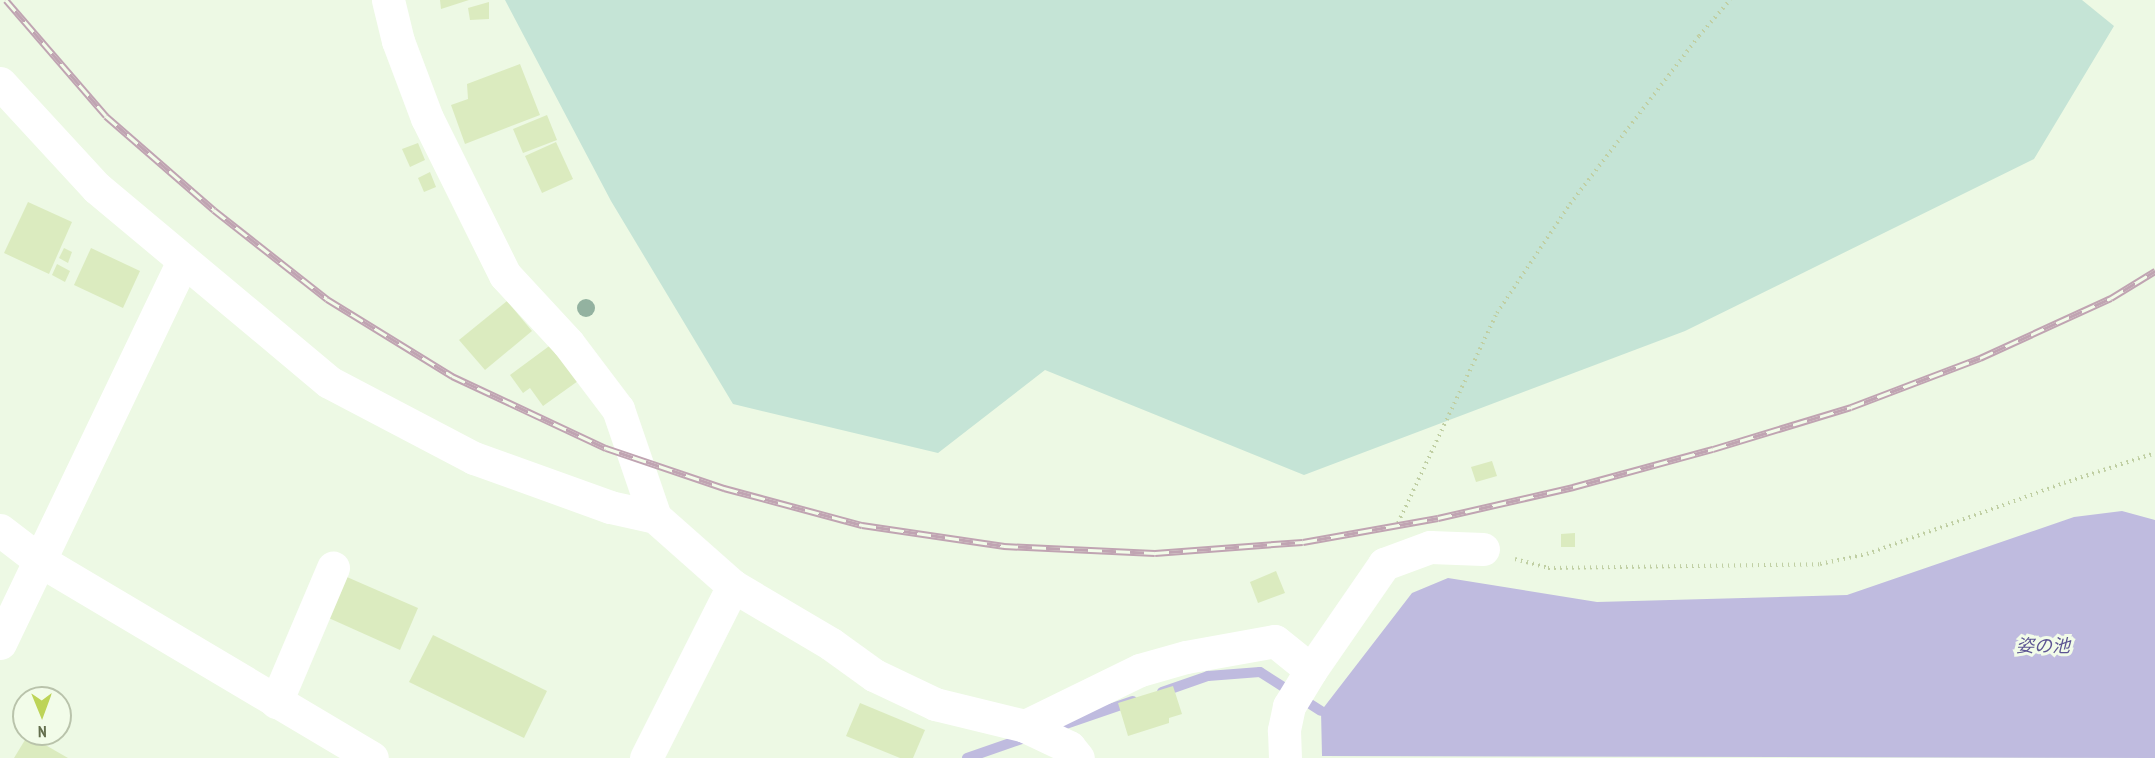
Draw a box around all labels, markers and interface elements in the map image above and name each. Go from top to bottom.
water label: 姿の池 [2016,635,2070,657]
north arrow [12,686,72,746]
text: N [38,722,47,742]

